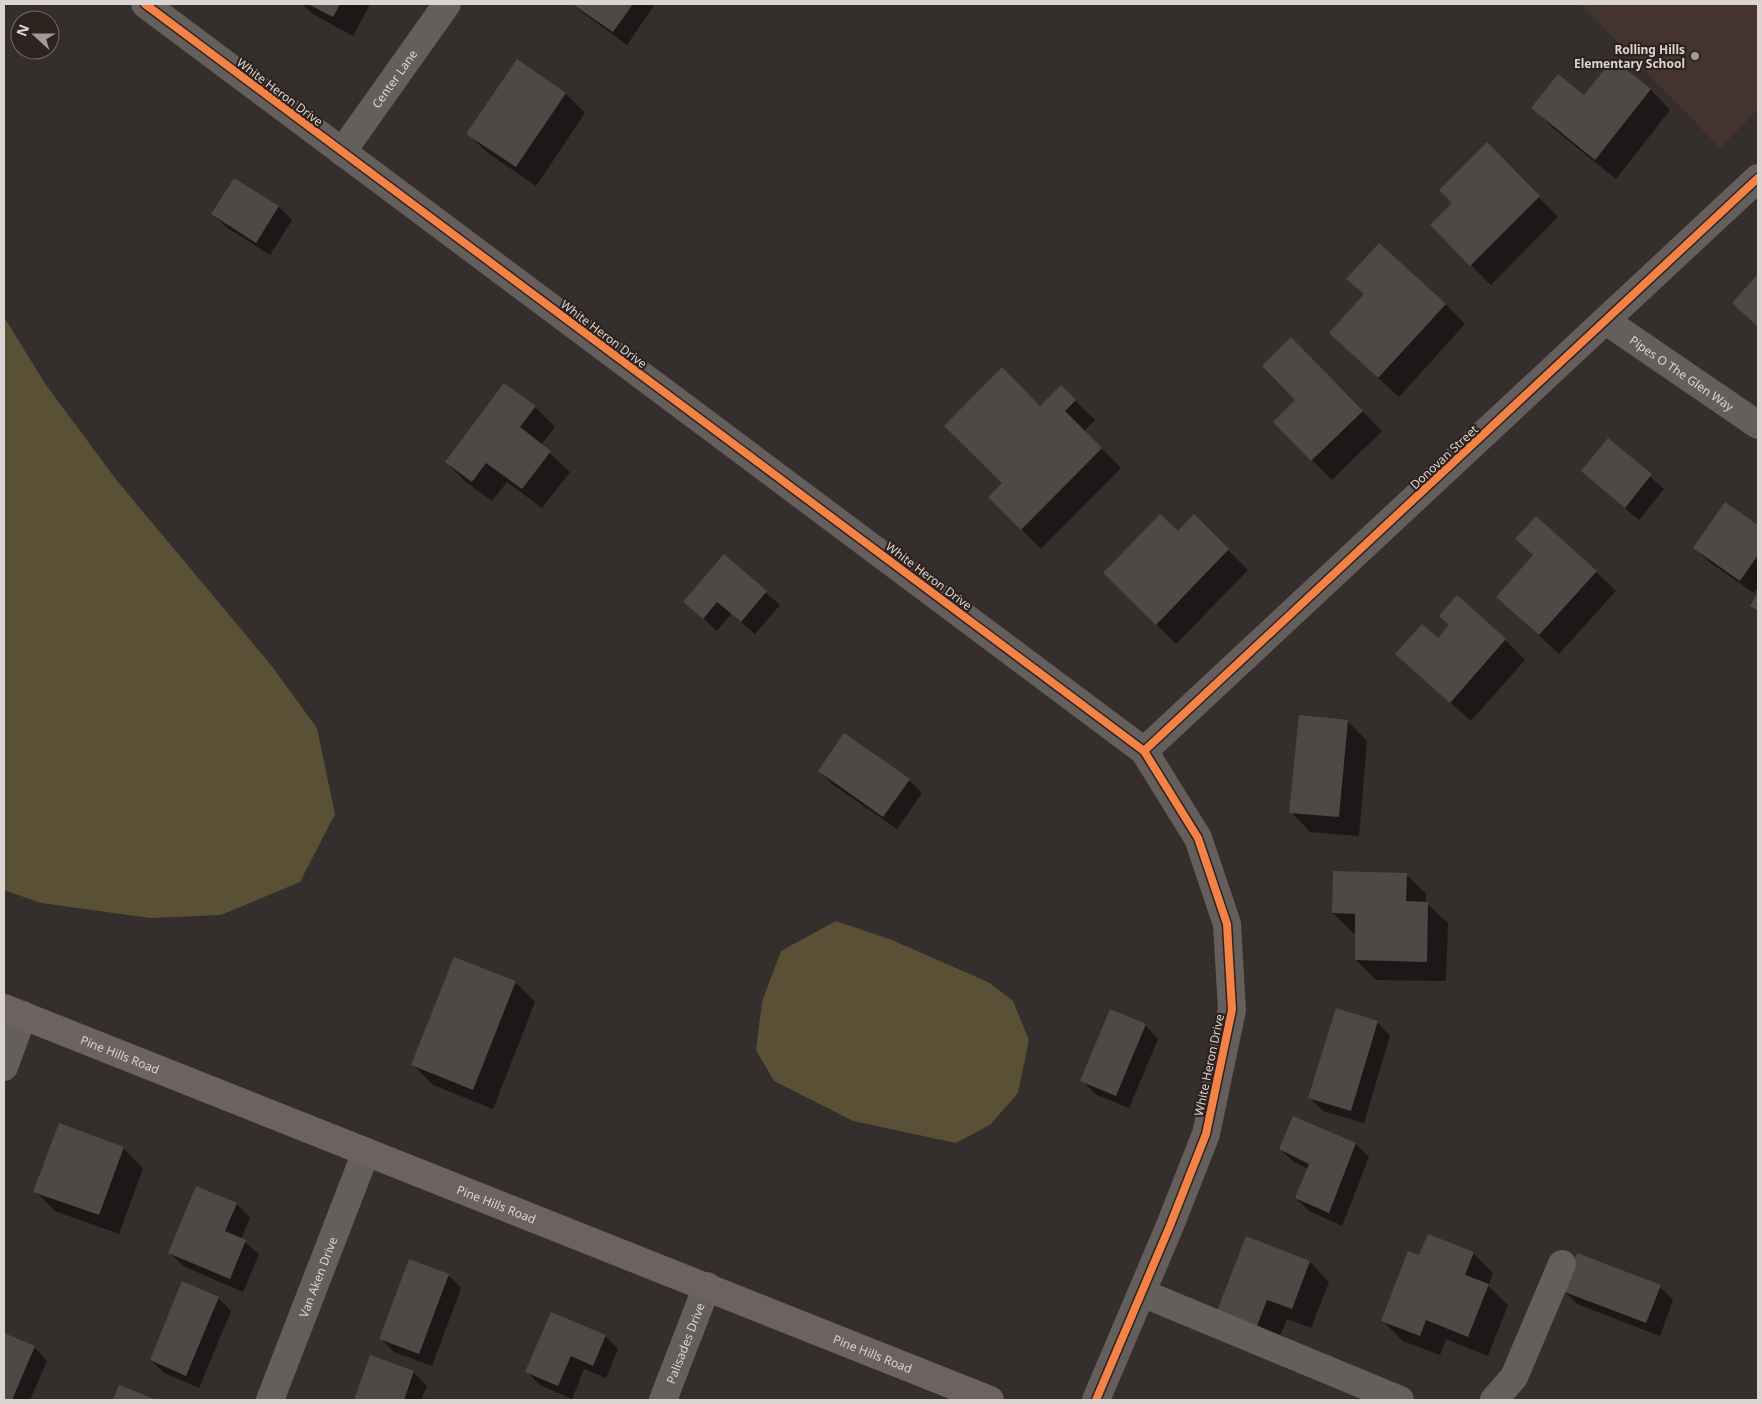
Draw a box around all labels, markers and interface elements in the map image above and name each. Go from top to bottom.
north arrow [10,10,60,60]
text: N [11,21,33,39]
place label: Rolling Hills Elementary School [1574,41,1685,72]
street label: Center Lane [367,46,421,111]
marker: Rolling Hills Elementary School [1689,50,1701,62]
street label: White Heron Drive [233,54,327,130]
street label: White Heron Drive [557,296,651,372]
street label: Pipes O The Glen Way [1626,331,1738,415]
street label: Donovan Street [1406,421,1482,493]
street label: White Heron Drive [882,538,976,614]
street label: White Heron Drive [1190,1012,1228,1118]
street label: Pine Hills Road [78,1031,162,1078]
street label: Pine Hills Road [454,1180,539,1227]
street label: Van Aken Drive [294,1234,341,1320]
street label: Palisades Drive [662,1300,708,1386]
street label: Pine Hills Road [831,1330,915,1377]

